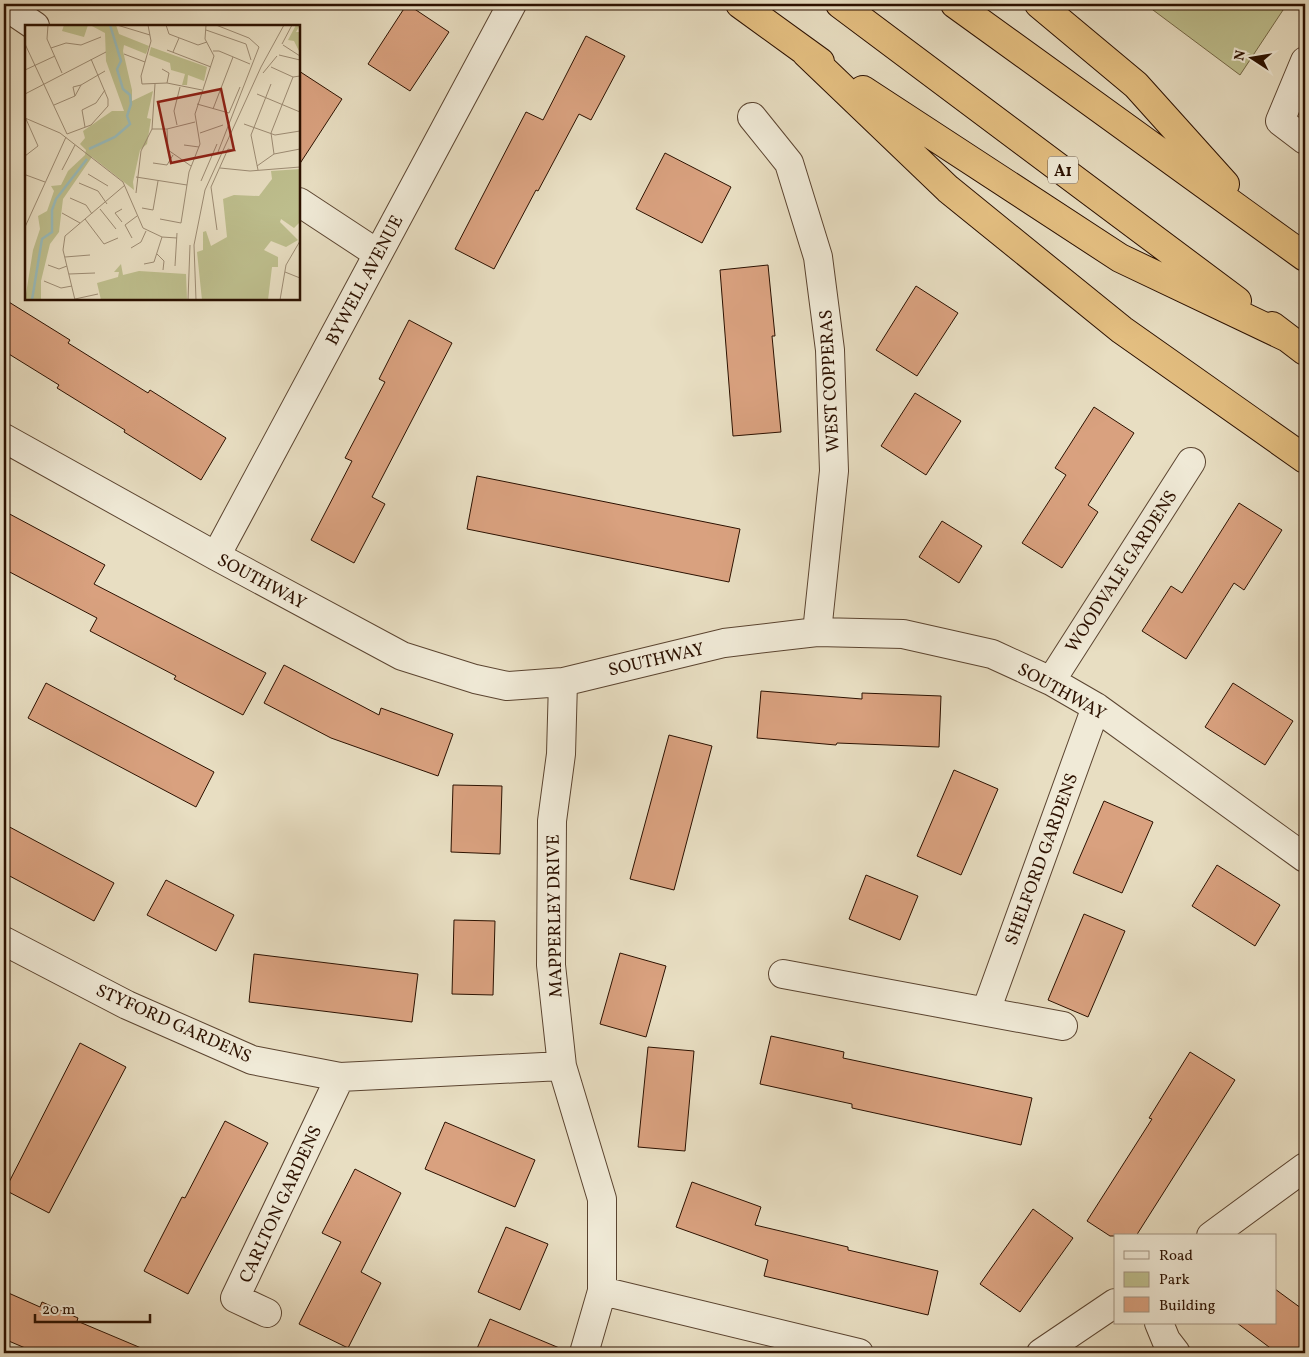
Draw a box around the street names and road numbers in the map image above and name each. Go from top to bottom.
road number: A1 [1048,156,1078,184]
street label: BYWELL AVENUE [320,211,410,350]
street label: WEST COPPERAS [814,309,847,453]
street label: WOODVALE GARDENS [1060,486,1184,658]
street label: SOUTHWAY [212,548,310,616]
street label: SOUTHWAY [606,637,707,684]
street label: SOUTHWAY [1012,658,1110,727]
street label: SHELFORD GARDENS [1000,770,1085,949]
street label: MAPPERLEY DRIVE [542,834,569,998]
street label: STYFORD GARDENS [91,979,255,1070]
street label: CARLTON GARDENS [234,1122,329,1287]

